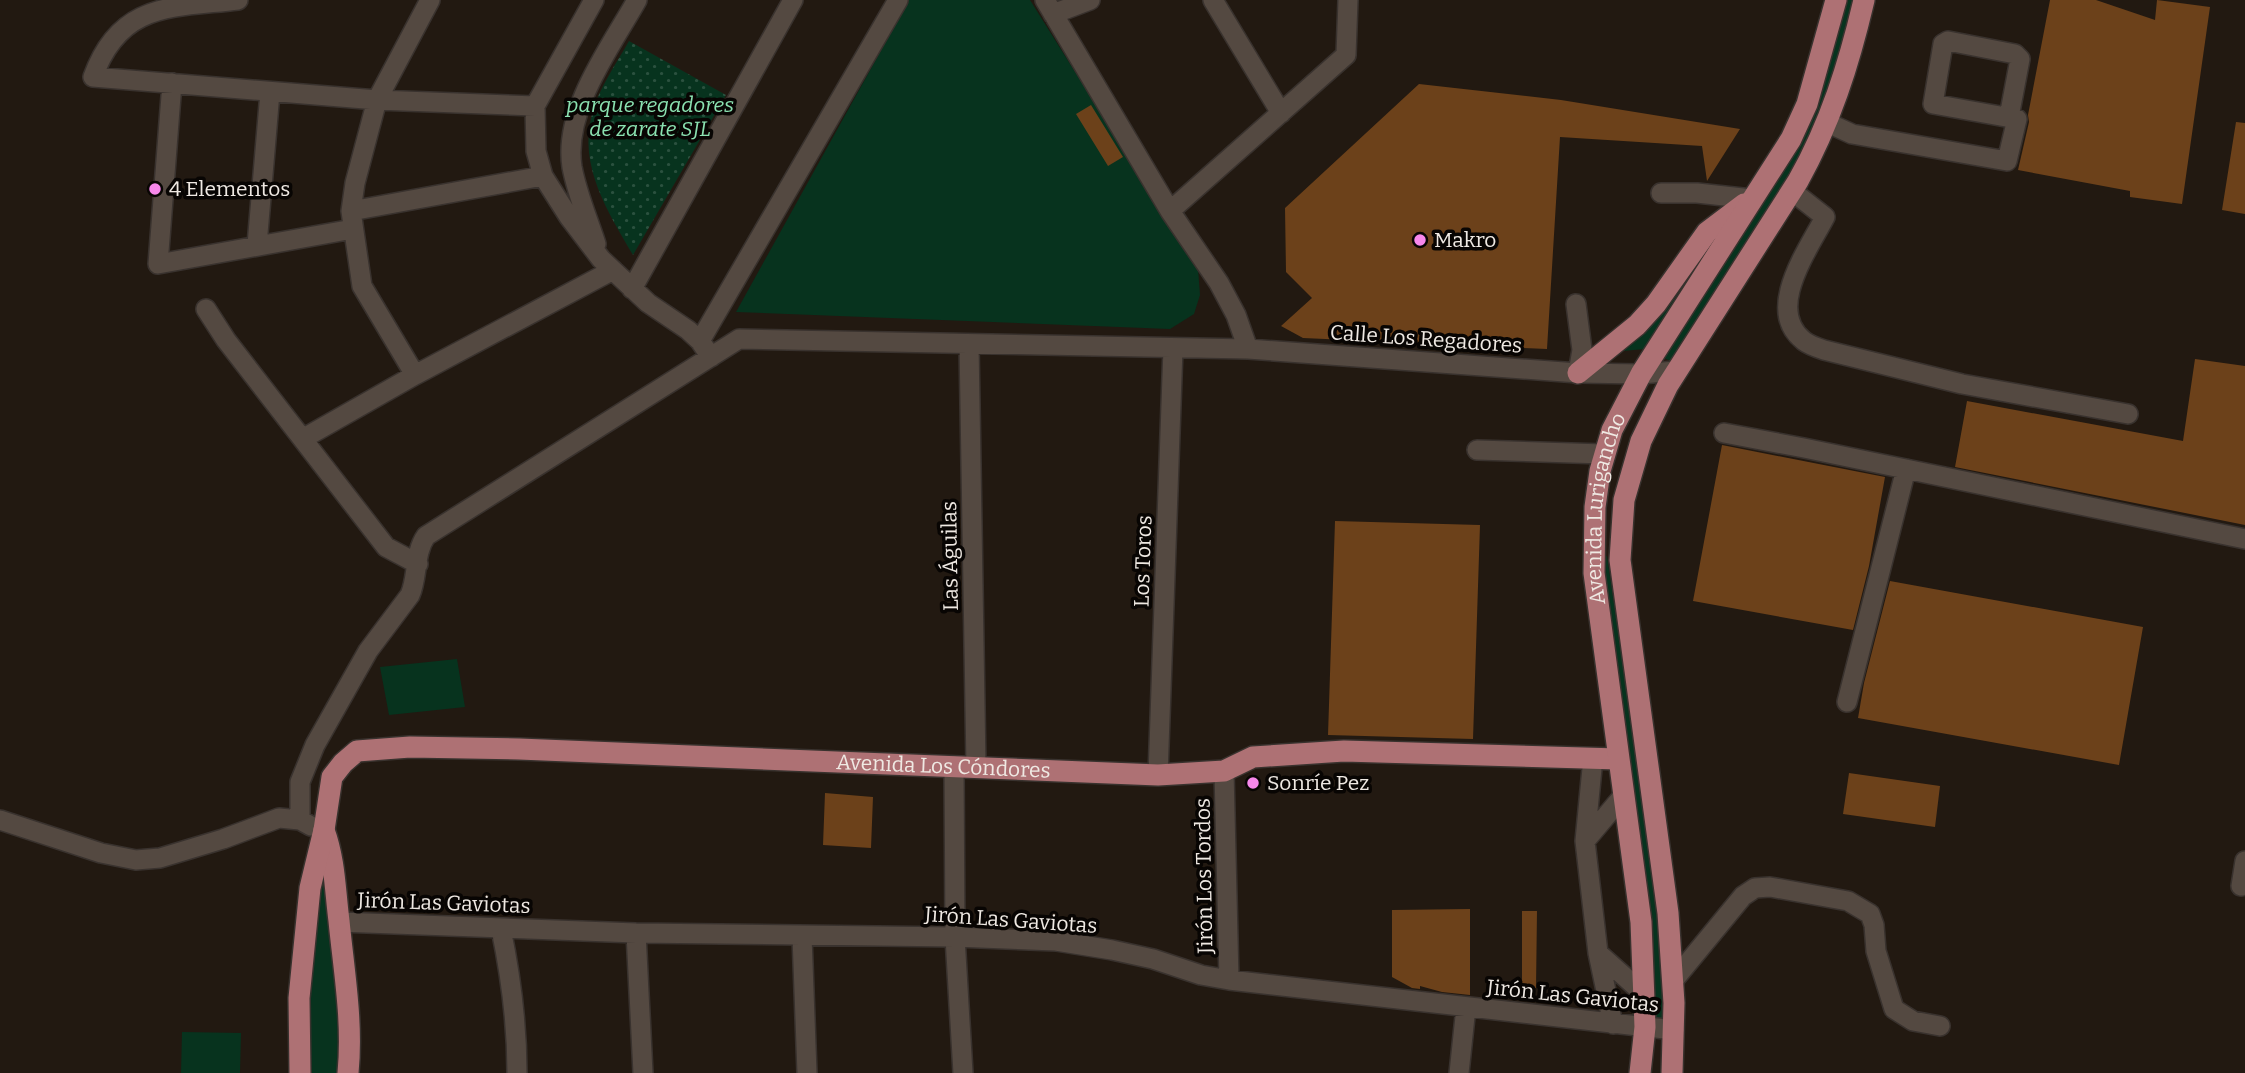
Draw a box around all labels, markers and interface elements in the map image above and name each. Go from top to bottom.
park label: parque regadores de zarate SJL [564,92,734,142]
place label: 4 Elementos [169,176,290,202]
marker: 4 Elementos [147,181,163,197]
place label: Makro [1434,227,1496,253]
marker: Makro [1412,232,1428,248]
street label: Calle Los Regadores [1329,319,1523,359]
street label: Avenida Lurigancho [1581,408,1632,606]
street label: Las Águilas [936,501,964,611]
street label: Los Toros [1128,515,1158,607]
street label: Avenida Los Cóndores [836,749,1051,784]
place label: Sonríe Pez [1267,770,1369,796]
marker: Sonríe Pez [1245,775,1261,791]
street label: Jirón Los Tordos [1190,798,1218,955]
street label: Jirón Las Gaviotas [356,887,531,919]
street label: Jirón Las Gaviotas [923,901,1098,939]
street label: Jirón Las Gaviotas [1485,974,1660,1018]

